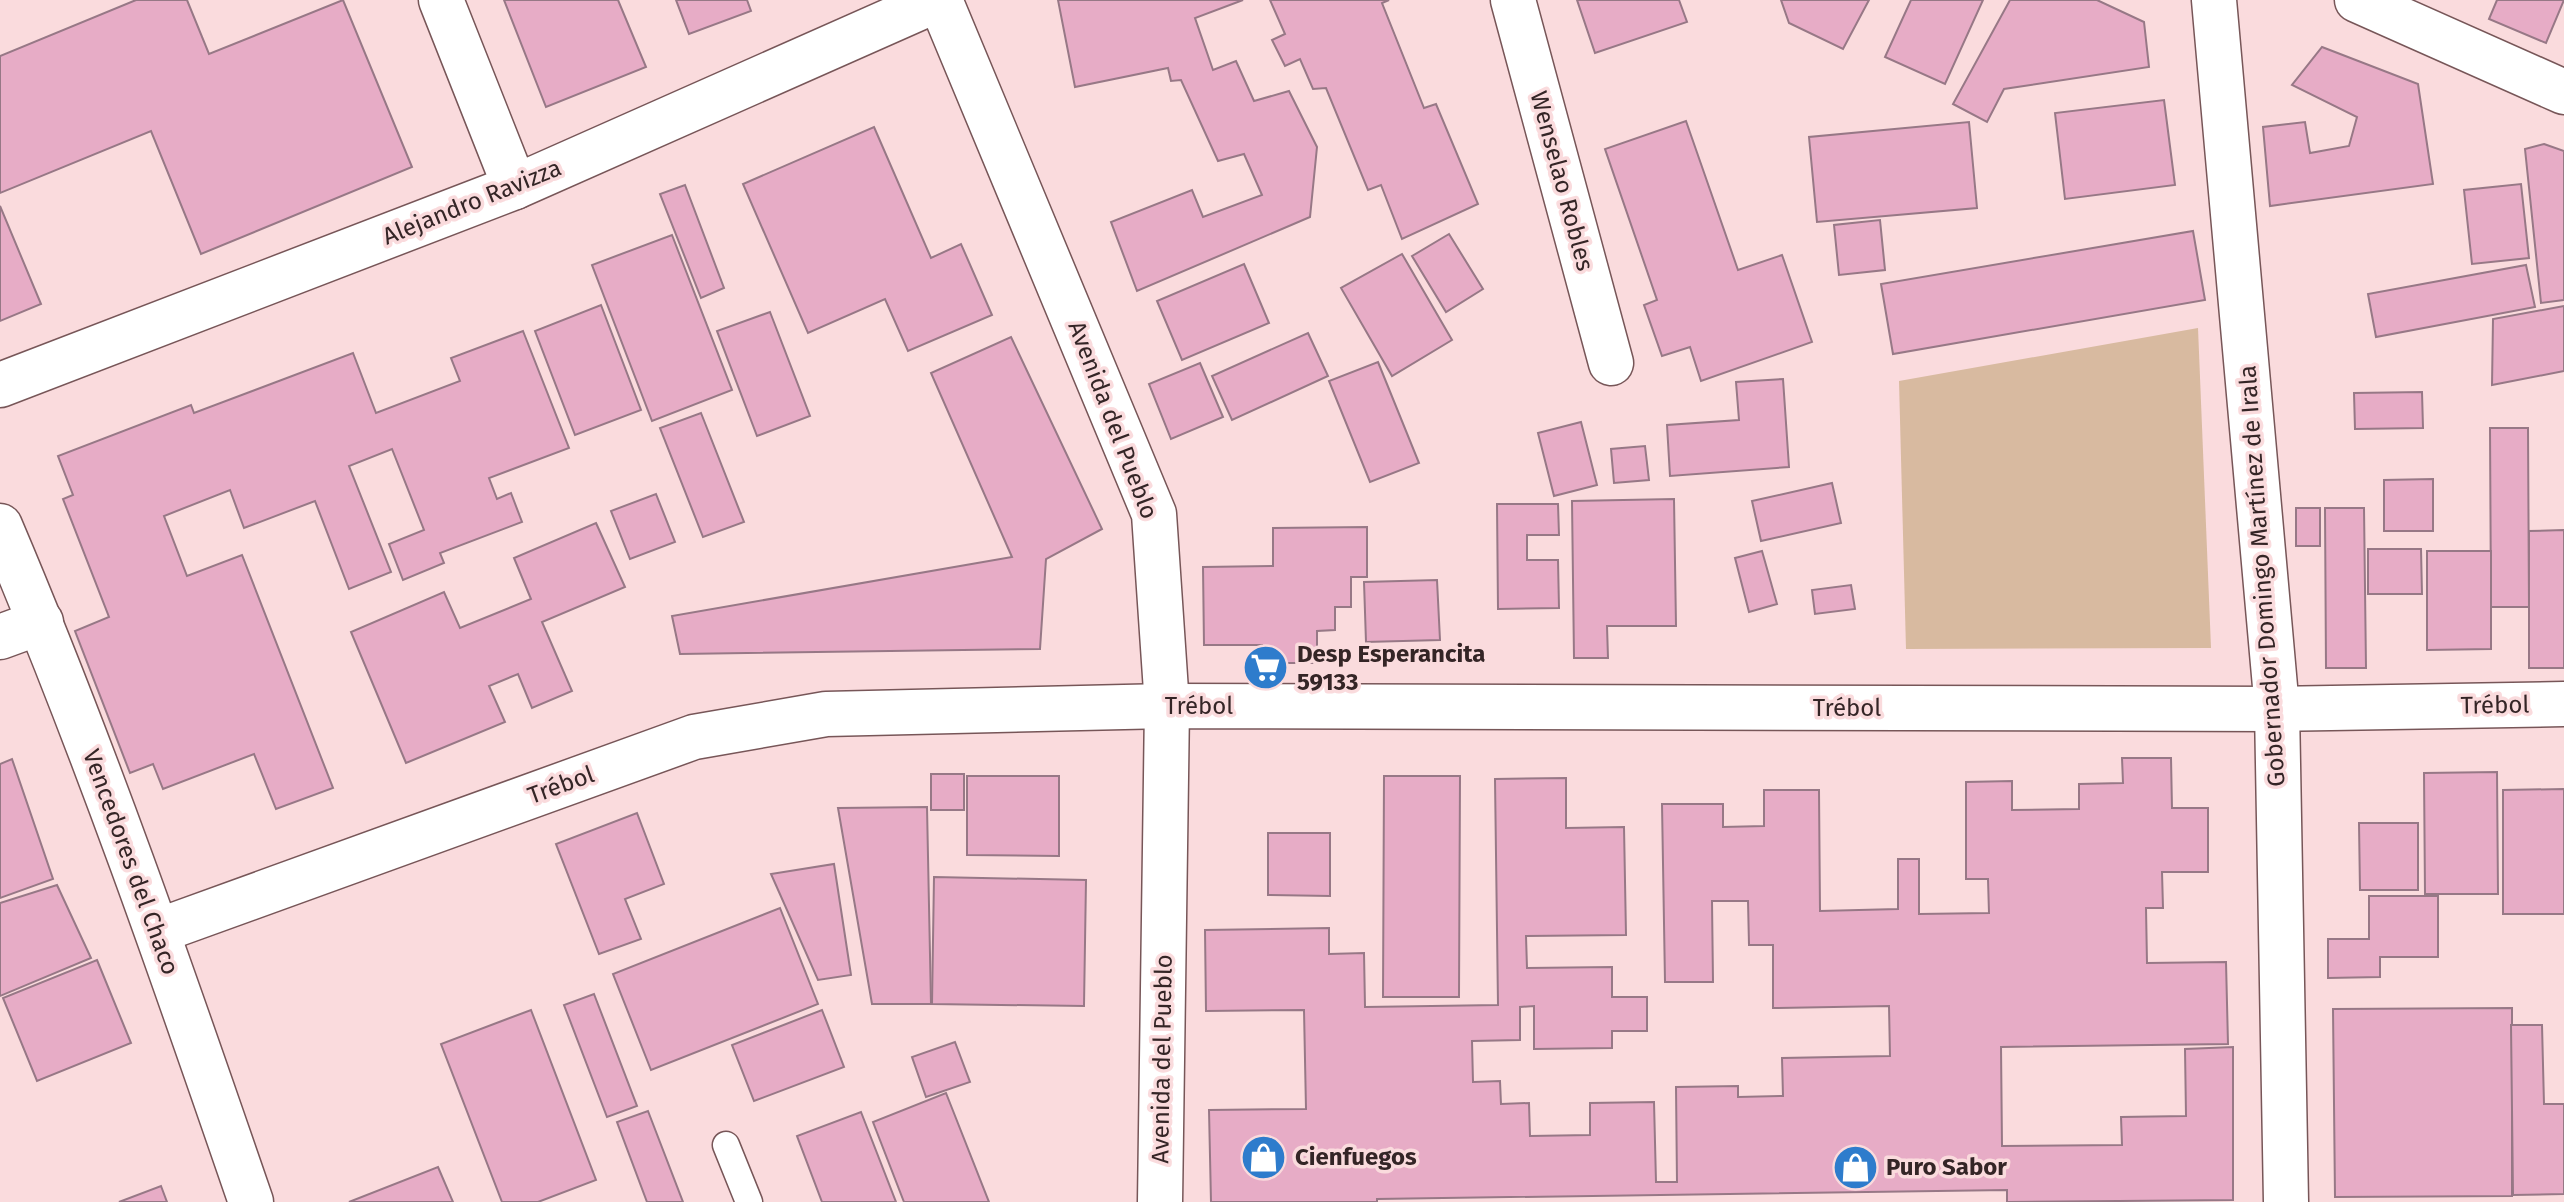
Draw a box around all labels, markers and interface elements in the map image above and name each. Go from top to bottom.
street label: Wenselao Robles [1525,88,1599,274]
street label: Alejandro Ravizza [379,153,565,251]
street label: Avenida del Pueblo [1062,317,1164,523]
street label: Gobernador Domingo Martínez de Irala [2233,364,2291,788]
place label: Desp Esperancita 59133 [1297,640,1485,696]
supermarket icon: Desp Esperancita 59133 [1242,644,1290,692]
street label: Trébol [2460,690,2530,720]
street label: Trébol [1165,692,1233,720]
street label: Trébol [1813,694,1881,722]
street label: Vencedores del Chaco [77,746,185,978]
street label: Trébol [524,760,598,810]
street label: Avenida del Pueblo [1146,954,1178,1164]
shop icon: Cienfuegos [1240,1133,1288,1181]
place label: Cienfuegos [1295,1143,1417,1171]
shop icon: Puro Sabor [1831,1143,1879,1191]
place label: Puro Sabor [1886,1153,2007,1181]

